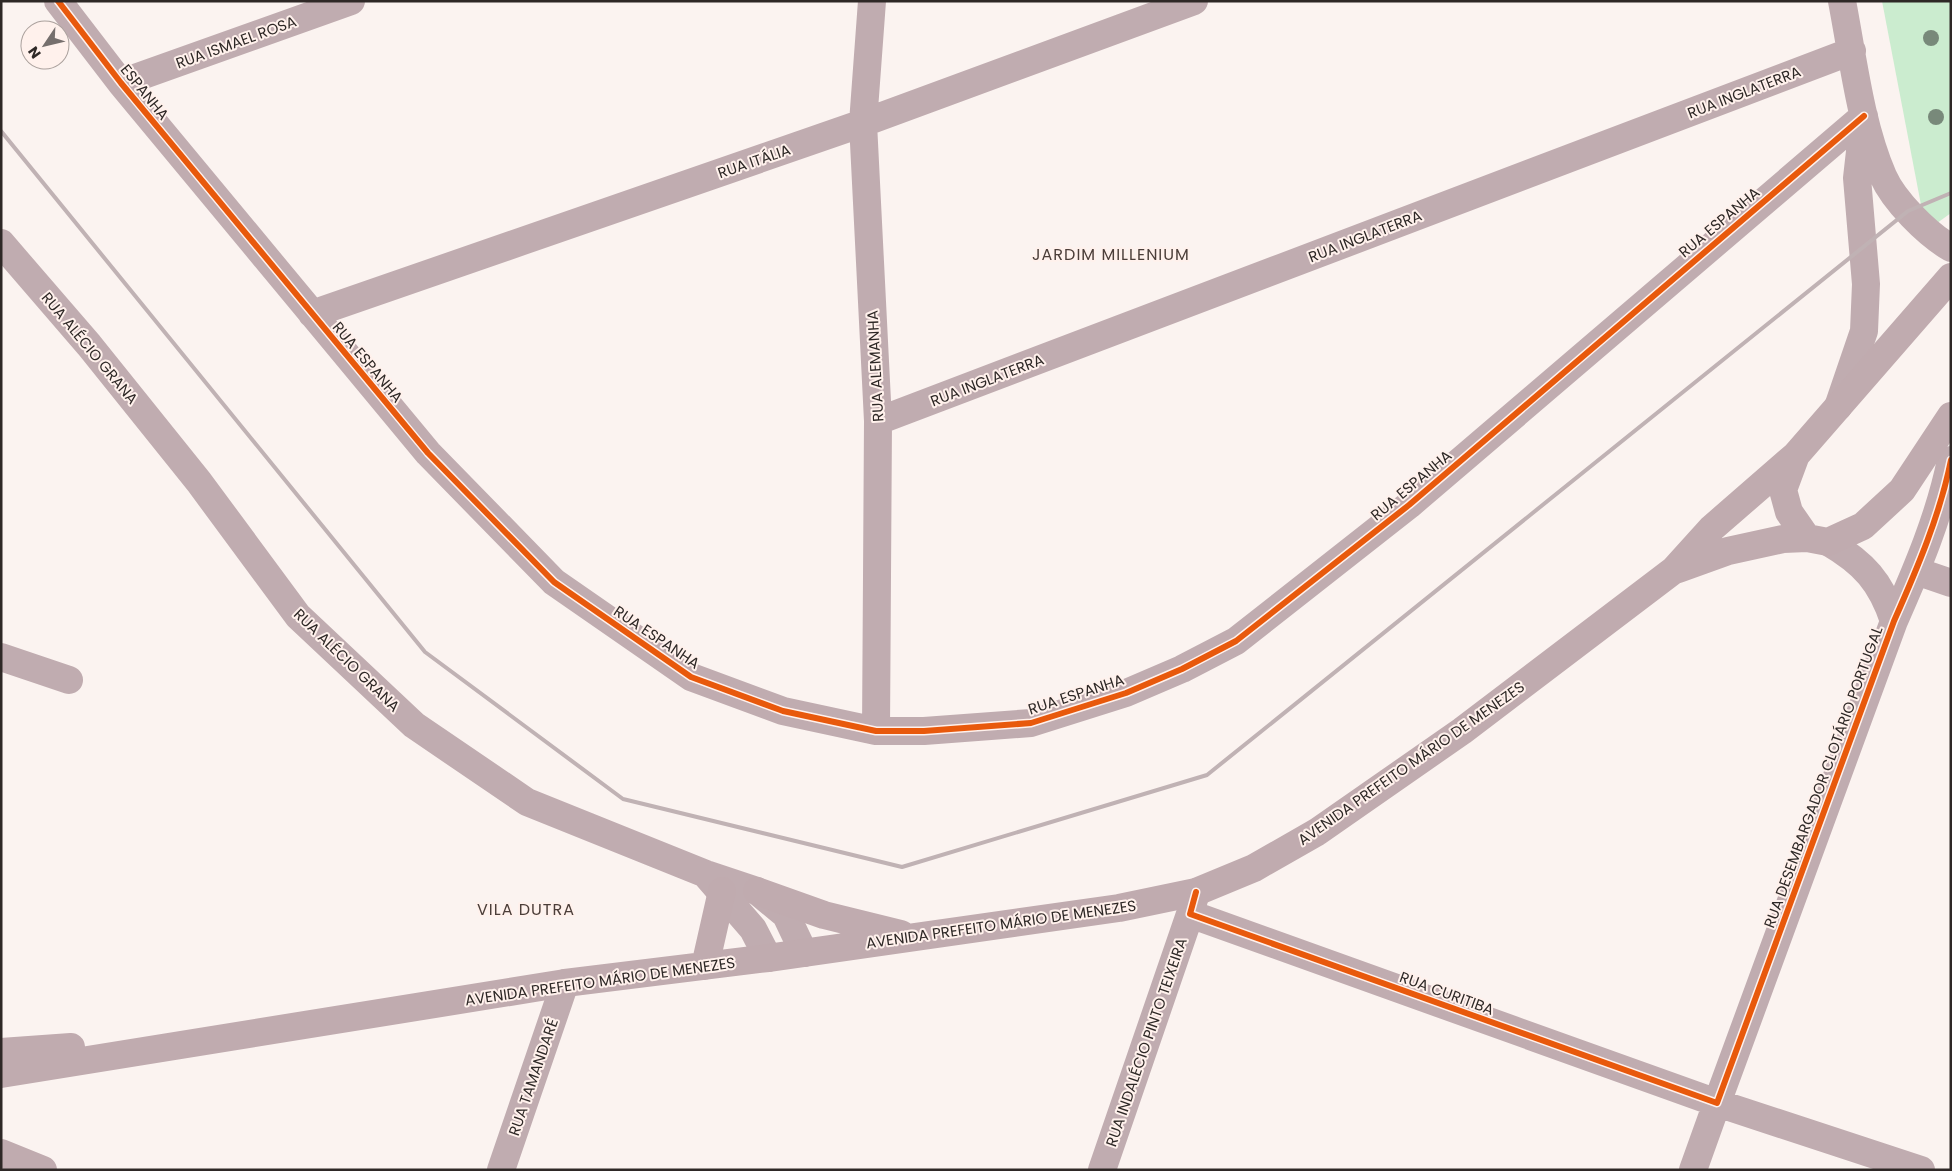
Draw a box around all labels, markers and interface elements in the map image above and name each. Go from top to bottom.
street label: RUA ISMAEL ROSA [173,10,299,74]
north arrow [20,20,70,70]
text: N [23,42,46,63]
street label: ESPANHA [116,60,174,124]
street label: RUA INGLATERRA [1684,61,1804,123]
street label: RUA ITÁLIA [715,139,793,183]
street label: RUA ESPANHA [1674,182,1764,262]
street label: RUA INGLATERRA [1305,205,1425,267]
district label: JARDIM MILLENIUM [1032,243,1190,266]
street label: RUA ALÉCIO GRANA [37,288,143,408]
street label: RUA ALEMANHA [862,310,888,422]
street label: RUA ESPANHA [328,317,408,407]
street label: RUA INGLATERRA [927,349,1047,411]
street label: RUA ESPANHA [1366,445,1456,525]
street label: RUA ESPANHA [610,600,704,674]
street label: RUA ALÉCIO GRANA [289,604,405,716]
street label: RUA DESEMBARGADOR CLOTÁRIO PORTUGAL [1758,623,1888,931]
street label: RUA ESPANHA [1025,669,1127,719]
street label: AVENIDA PREFEITO MÁRIO DE MENEZES [1293,676,1529,850]
street label: AVENIDA PREFEITO MÁRIO DE MENEZES [865,895,1137,953]
district label: VILA DUTRA [477,898,575,921]
street label: RUA INDALÉCIO PINTO TEIXEIRA [1100,935,1192,1149]
street label: AVENIDA PREFEITO MÁRIO DE MENEZES [464,952,736,1010]
street label: RUA CURITIBA [1397,966,1497,1020]
street label: RUA TAMANDARÉ [503,1016,563,1138]

